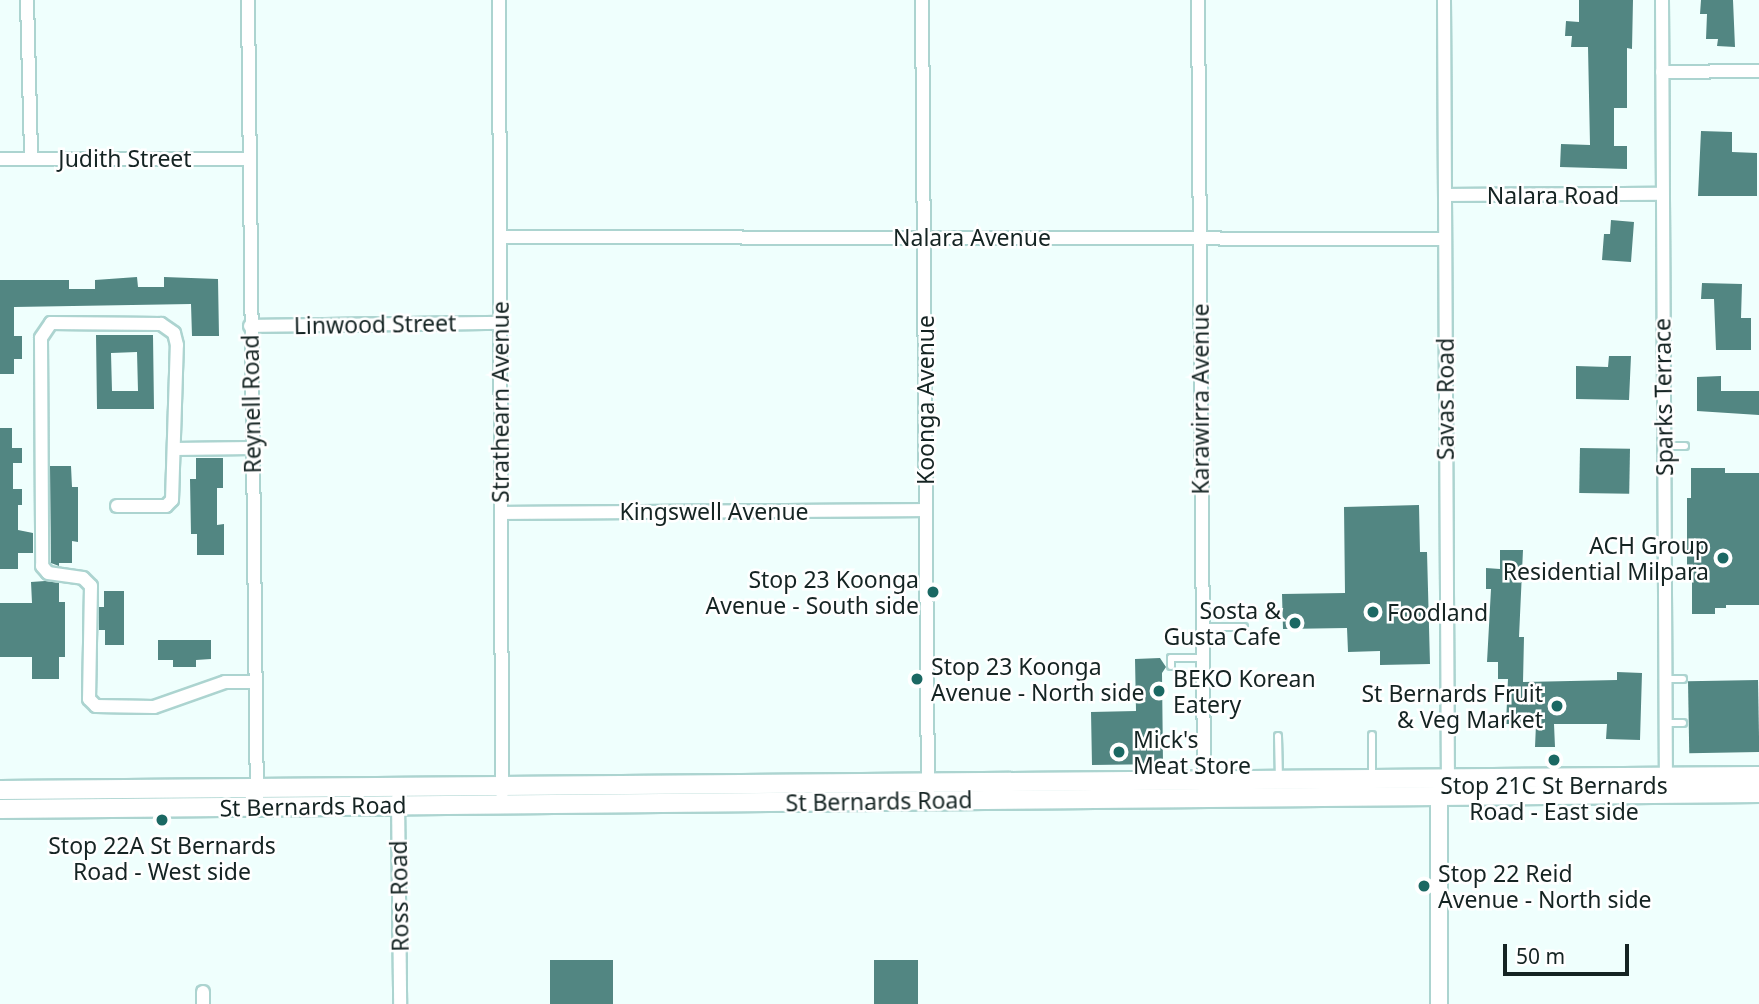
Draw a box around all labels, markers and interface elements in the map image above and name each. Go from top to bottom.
street label: Judith Street [58,144,192,172]
street label: Nalara Road [1487,181,1619,209]
street label: Nalara Avenue [893,223,1051,251]
street label: Strathearn Avenue [486,301,514,503]
street label: Karawirra Avenue [1186,303,1214,495]
street label: Linwood Street [294,309,456,339]
street label: Koonga Avenue [911,315,939,485]
street label: Sparks Terrace [1648,318,1678,476]
street label: Reynell Road [236,334,266,474]
street label: Savas Road [1431,338,1459,460]
street label: Kingswell Avenue [619,497,809,525]
place label: ACH Group Residential Milpara [1503,531,1709,585]
marker: ACH Group Residential Milpara [1715,550,1731,566]
place label: Stop 23 Koonga Avenue - South side [706,565,919,619]
marker: Stop 23 Koonga Avenue - South side [925,584,941,600]
place label: Sosta & Gusta Cafe [1164,596,1281,650]
place label: Foodland [1387,598,1488,626]
marker: Foodland [1365,604,1381,620]
marker: Sosta & Gusta Cafe [1287,615,1303,631]
place label: Stop 23 Koonga Avenue - North side [931,652,1145,706]
place label: BEKO Korean Eatery [1173,664,1316,718]
marker: Stop 23 Koonga Avenue - North side [909,671,925,687]
place label: St Bernards Fruit & Veg Market [1361,679,1543,733]
marker: BEKO Korean Eatery [1151,683,1167,699]
marker: St Bernards Fruit & Veg Market [1549,698,1565,714]
place label: Mick's Meat Store [1133,725,1251,779]
marker: Mick's Meat Store [1111,744,1127,760]
marker: Stop 21C St Bernards Road - East side [1546,752,1562,768]
place label: Stop 21C St Bernards Road - East side [1440,771,1668,825]
street label: St Bernards Road [785,786,973,816]
street label: St Bernards Road [219,791,407,821]
marker: Stop 22A St Bernards Road - West side [154,812,170,828]
place label: Stop 22A St Bernards Road - West side [48,831,276,885]
street label: Ross Road [384,840,414,952]
place label: Stop 22 Reid Avenue - North side [1438,859,1652,913]
marker: Stop 22 Reid Avenue - North side [1416,878,1432,894]
scale bar [1507,930,1633,974]
text: 50 m [1516,942,1565,970]

